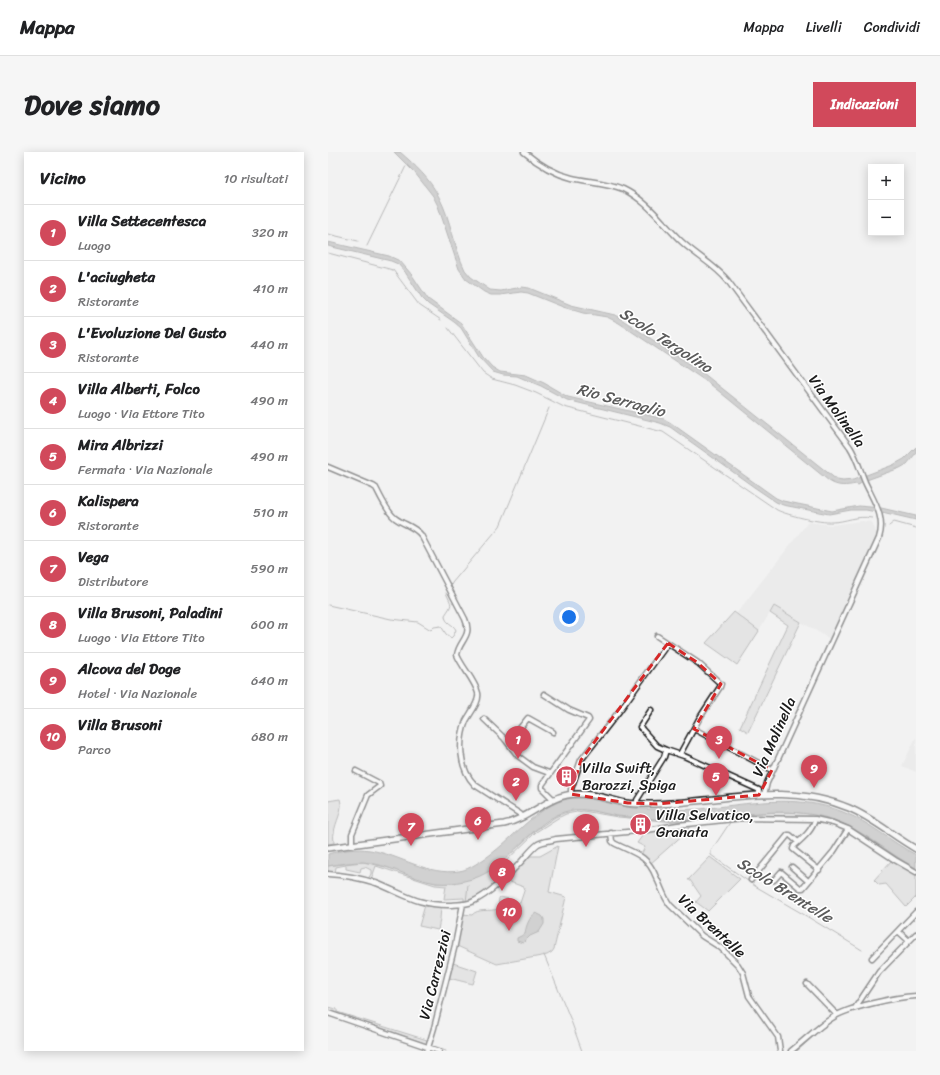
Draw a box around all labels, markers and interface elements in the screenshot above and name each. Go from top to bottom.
text: Mappa [20,11,75,44]
text: Mappa [744,15,784,40]
text: Livelli [806,15,842,40]
text: Condividi [864,15,920,40]
text: Dove siamo [24,80,160,129]
button: Indicazioni [813,82,916,127]
text: Vicino [40,163,86,193]
map controls [868,164,904,236]
button: + [868,164,904,200]
text: 10 risultati [224,167,288,190]
button: − [868,200,904,236]
text: Villa Settecentesca [78,208,206,234]
text: 1 [50,221,56,244]
text: 320 m [252,221,288,244]
text: Luogo [78,234,111,257]
text: L'aciugheta [78,264,155,290]
text: 2 [49,277,57,300]
text: 410 m [253,277,288,300]
text: Ristorante [78,290,139,313]
water label: Scolo Tergolino [614,299,719,382]
text: L'Evoluzione Del Gusto [78,320,226,346]
text: 3 [49,333,57,356]
text: 440 m [250,333,288,356]
text: Ristorante [78,346,139,369]
street label: Via Molinella [801,369,873,453]
water label: Rio Serraglio [574,374,669,426]
text: Villa Alberti, Folco [78,376,200,402]
text: 4 [49,389,57,412]
text: 490 m [250,389,288,412]
text: Luogo · Via Ettore Tito [78,402,205,425]
text: Mira Albrizzi [78,432,163,458]
text: 5 [49,445,57,468]
text: 490 m [250,445,288,468]
text: Fermata · Via Nazionale [78,458,213,481]
text: Kalispera [78,488,139,514]
text: 6 [49,501,57,524]
text: 510 m [253,501,288,524]
text: Ristorante [78,514,139,537]
text: Vega [78,544,109,570]
text: 7 [49,557,57,580]
text: 590 m [250,557,288,580]
text: Distributore [78,570,148,593]
text: Villa Brusoni, Paladini [78,600,222,626]
your location [559,607,579,627]
text: 8 [49,613,57,636]
text: 600 m [251,613,288,636]
text: Luogo · Via Ettore Tito [78,626,205,649]
text: Alcova del Doge [78,656,181,682]
text: 9 [49,669,57,692]
text: 640 m [251,669,288,692]
text: Hotel · Via Nazionale [78,682,197,705]
street label: Via Molinella [745,692,803,781]
text: Villa Brusoni [78,712,162,738]
text: 10 [46,725,60,748]
text: 680 m [251,725,288,748]
pin: 1 [505,726,531,759]
pin: 3 [706,726,732,759]
text: Parco [78,738,111,761]
place label: Villa Swift, Barozzi, Spiga [582,755,676,798]
pin: 9 [801,755,827,788]
pin: 5 [703,763,729,796]
building icon: Villa Swift, Barozzi, Spiga [553,764,579,790]
pin: 2 [503,768,529,801]
place label: Villa Selvatico, Granata [656,802,754,845]
pin: 6 [465,807,491,840]
building icon: Villa Selvatico, Granata [628,811,654,837]
pin: 7 [398,813,424,846]
pin: 4 [573,814,599,847]
water label: Scolo Brentelle [731,849,840,932]
pin: 8 [489,858,515,891]
street label: Via Brentelle [672,887,752,965]
pin: 10 [496,898,522,931]
street label: Via Carrezzioi [411,927,459,1022]

